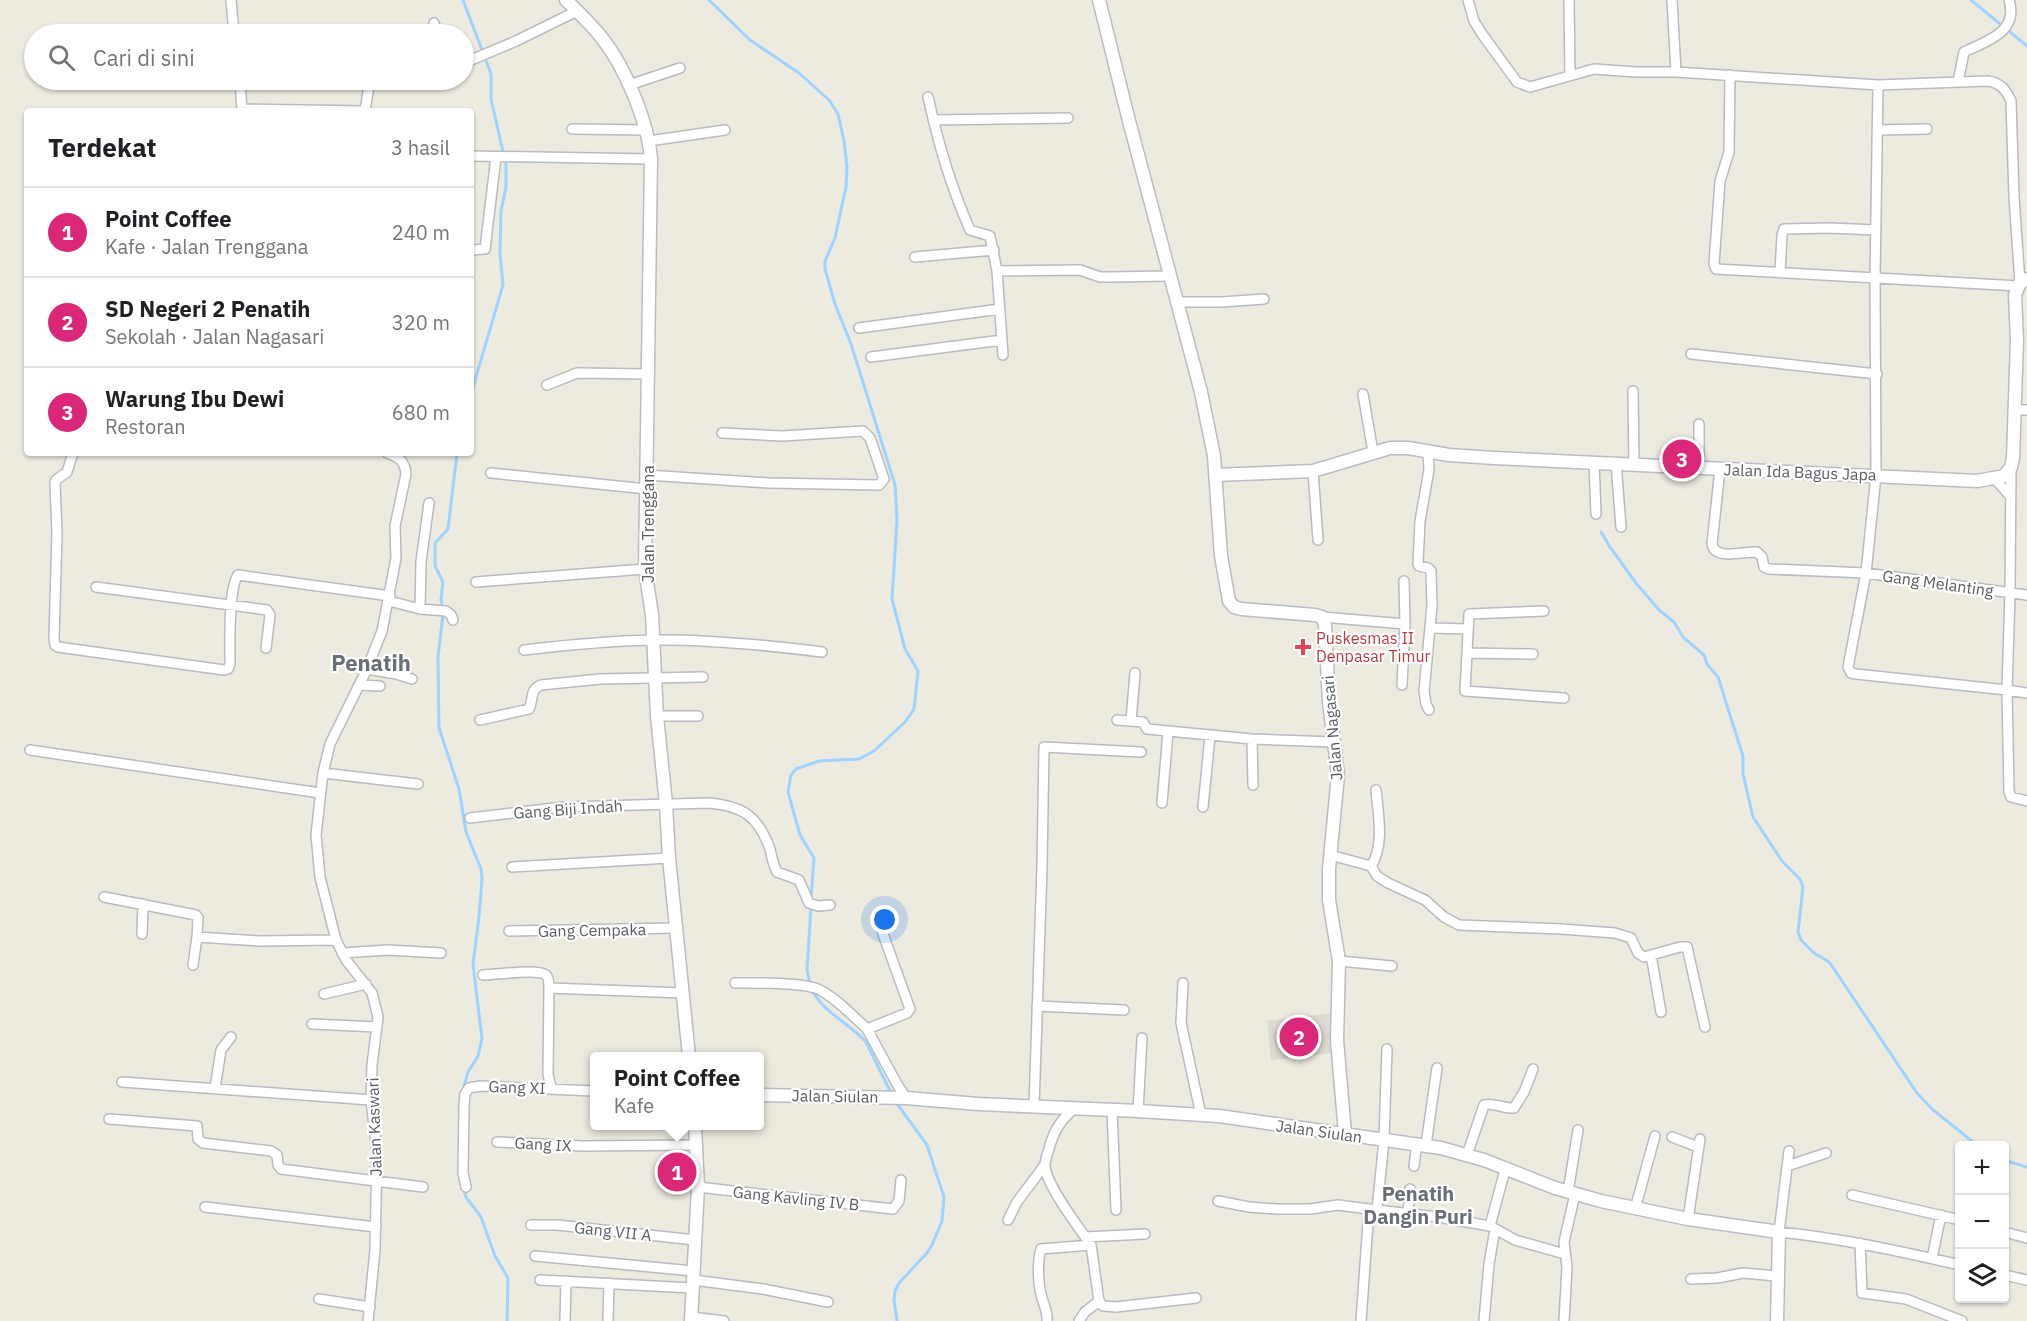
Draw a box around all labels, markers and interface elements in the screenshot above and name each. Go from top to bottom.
search box [24,24,474,90]
icon: search [45,41,78,74]
text: Cari di sini [93,43,195,72]
text: Terdekat [48,130,157,164]
text: 3 hasil [391,134,450,161]
text: Point Coffee [105,204,232,233]
text: 1 [62,219,74,246]
text: 240 m [392,219,450,246]
text: Kafe · Jalan Trenggana [105,233,308,260]
text: SD Negeri 2 Penatih [105,294,310,323]
text: 2 [62,309,74,336]
text: 320 m [392,309,450,336]
text: Sekolah · Jalan Nagasari [105,323,324,350]
text: Warung Ibu Dewi [105,384,284,413]
text: 3 [62,399,74,426]
text: 680 m [392,399,450,426]
text: Restoran [105,413,186,440]
pin: 3 [1662,436,1702,482]
street label: Jalan Ida Bagus Japa [1723,459,1877,485]
street label: Jalan Trenggana [638,465,658,583]
street label: Gang Melanting [1881,565,1995,601]
place label: Puskesmas II Denpasar Timur [1316,628,1431,666]
marker: Puskesmas II Denpasar Timur [1294,638,1312,656]
district label: Penatih [331,648,411,677]
street label: Jalan Nagasari [1317,675,1347,781]
street label: Gang Biji Indah [513,795,623,823]
your location [870,905,899,934]
street label: Gang Cempaka [538,919,647,941]
pin: 2 [1280,1014,1318,1060]
popup [590,1052,764,1130]
text: Point Coffee [614,1063,740,1092]
street label: Gang XI [488,1076,546,1098]
street label: Jalan Kaswari [362,1077,386,1177]
street label: Jalan Siulan [791,1085,879,1107]
text: Kafe [614,1092,654,1119]
street label: Jalan Siulan [1275,1115,1363,1147]
street label: Gang IX [514,1133,572,1155]
map controls [1955,1141,2009,1303]
button: + [1955,1141,2009,1195]
pin: 1 [658,1150,696,1194]
district label: Penatih Dangin Puri [1363,1180,1473,1230]
street label: Gang Kavling IV B [732,1181,860,1215]
button: − [1955,1195,2009,1249]
street label: Gang VII A [573,1217,653,1245]
button: layers [1955,1249,2009,1303]

